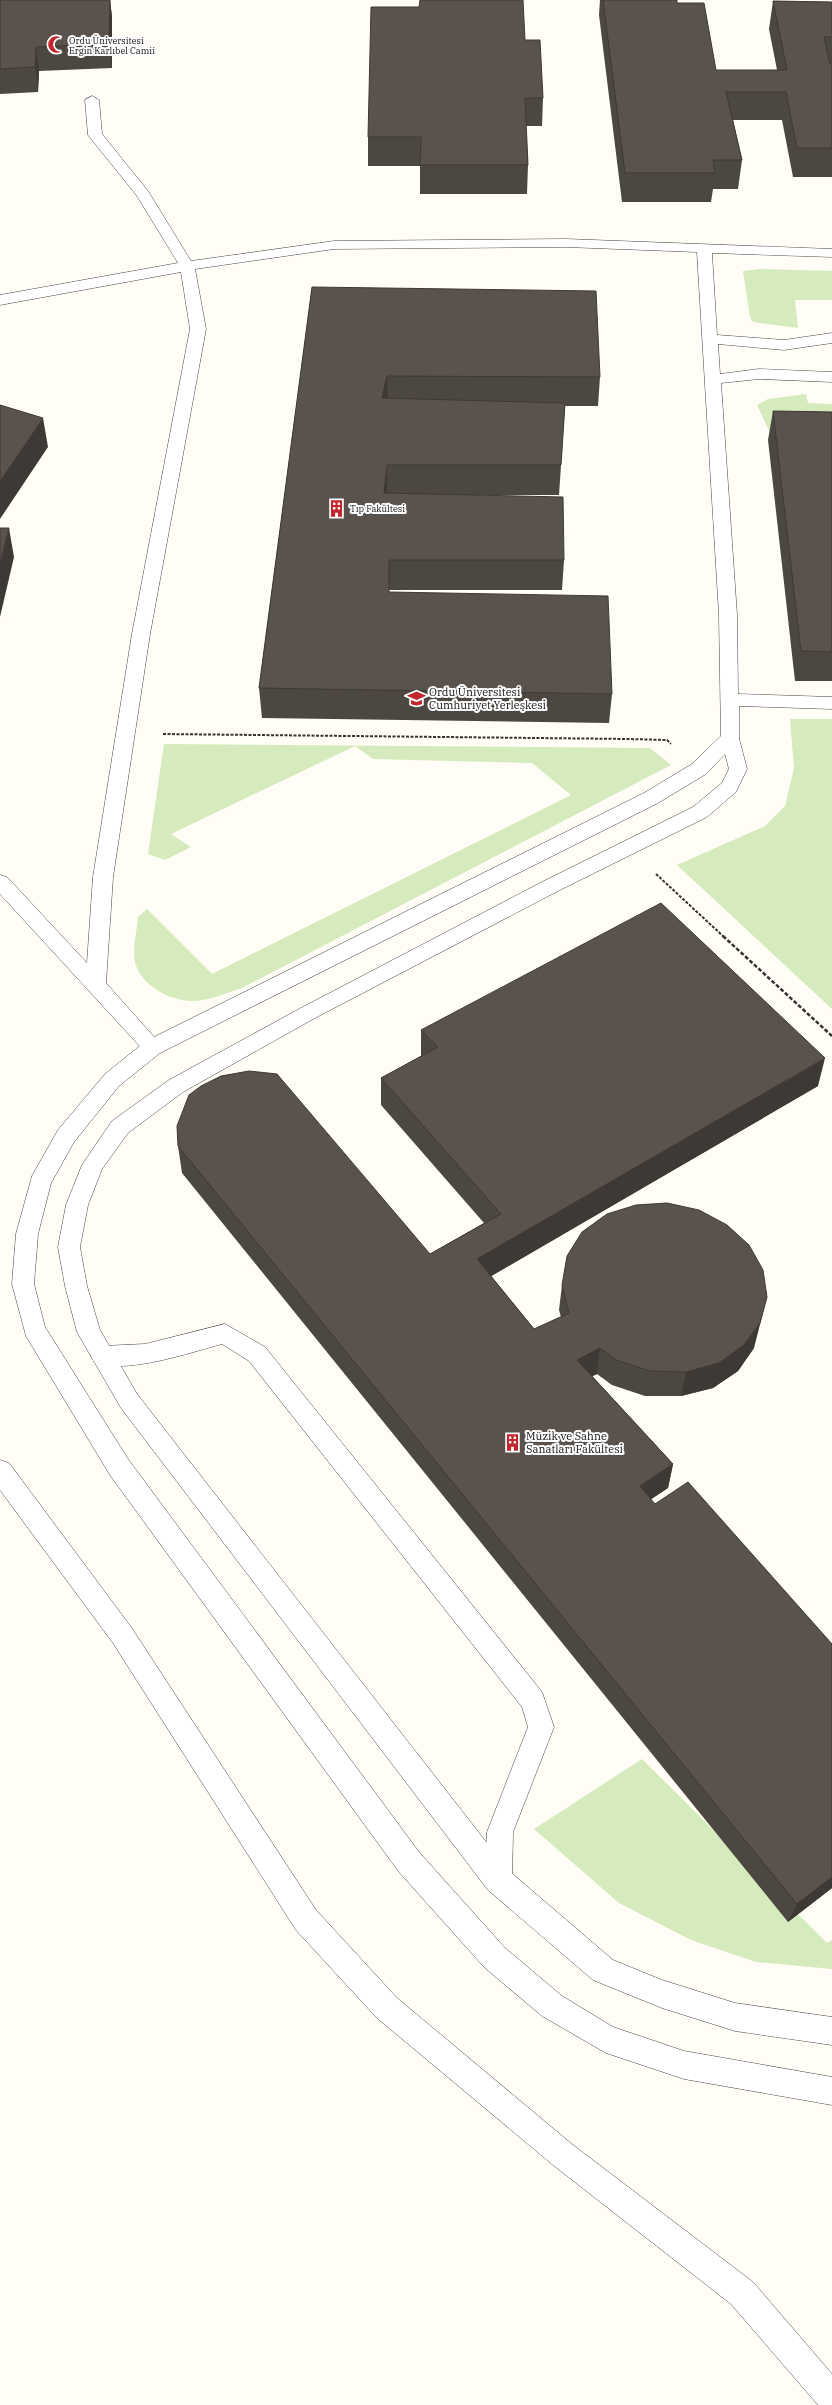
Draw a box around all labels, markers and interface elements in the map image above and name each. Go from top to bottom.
mosque icon: Ordu Üniversitesi Ergin Karlıbel Camii [46,35,66,55]
place label: Ordu Üniversitesi Ergin Karlıbel Camii [69,35,155,56]
building icon: Tıp Fakültesi [327,498,347,518]
place label: Tıp Fakültesi [350,503,405,514]
place label: Ordu Üniversitesi Cumhuriyet Yerleşkesi [429,685,547,712]
school or university icon: Ordu Üniversitesi Cumhuriyet Yerleşkesi [406,688,426,708]
place label: Müzik ve Sahne Sanatları Fakültesi [526,1429,623,1456]
building icon: Müzik ve Sahne Sanatları Fakültesi [503,1432,523,1452]

